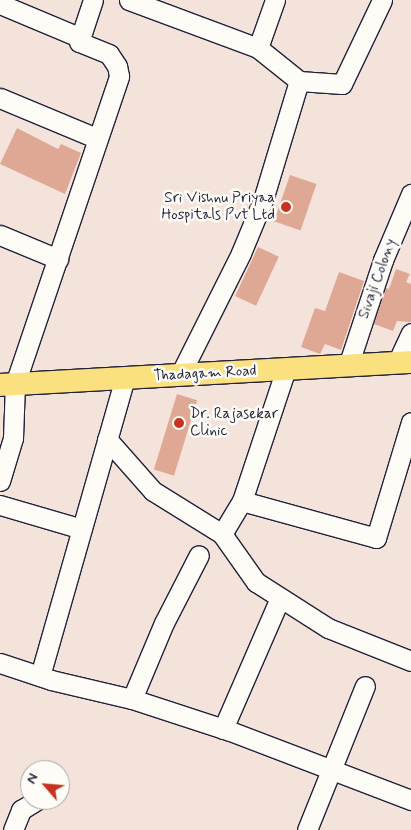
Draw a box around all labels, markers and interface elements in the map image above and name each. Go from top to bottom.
place label: Sri Vishnu Priyaa Hospitals Pvt Ltd [161,189,275,224]
marker: Sri Vishnu Priyaa Hospitals Pvt Ltd [279,200,293,214]
street label: Sivaji Colony [355,237,401,321]
street label: Thadagam Road [154,362,256,386]
place label: Dr. Rajasekar Clinic [190,405,278,440]
marker: Dr. Rajasekar Clinic [172,416,186,430]
north arrow [20,760,70,810]
text: N [22,770,43,787]

